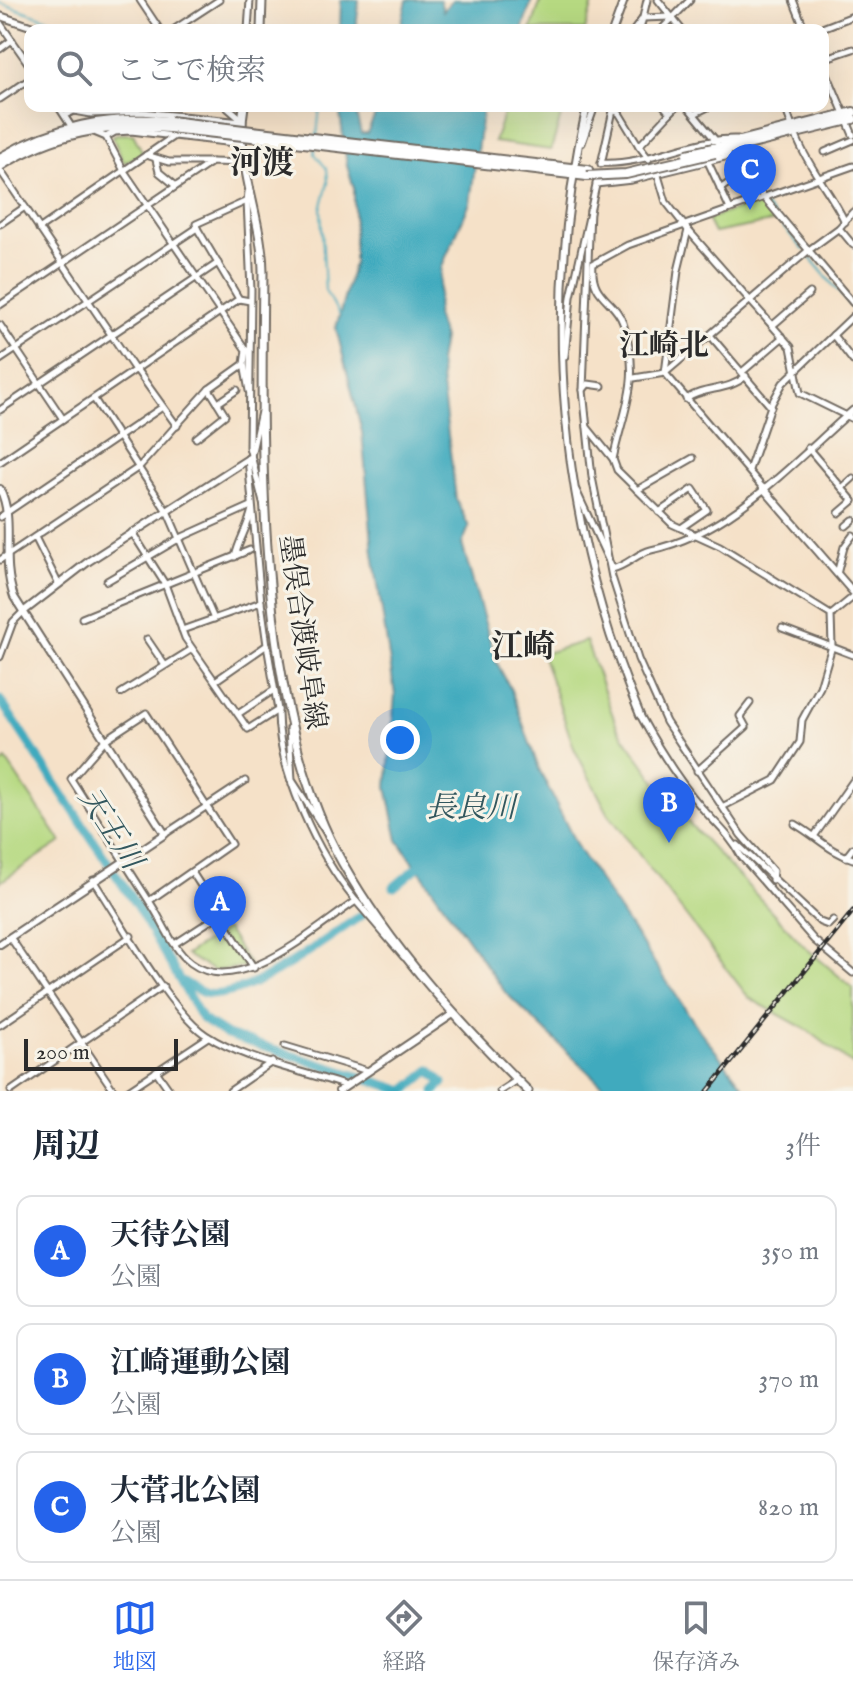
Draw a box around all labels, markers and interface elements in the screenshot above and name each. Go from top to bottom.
search box [24,24,829,112]
icon: search [52,46,96,90]
text: ここで検索 [116,53,266,91]
district label: 河渡 [230,144,294,185]
pin: C [724,144,776,210]
district label: 江崎北 [619,328,709,366]
street label: 墨俣合渡岐阜線 [271,533,332,732]
district label: 江崎 [491,628,555,669]
your location [380,720,420,760]
pin: B [643,777,695,843]
water label: 天王川 [69,781,151,880]
water label: 長良川 [426,790,519,828]
pin: A [194,876,246,942]
scale bar [24,1035,178,1071]
text: 200 m [36,1039,90,1067]
text: 周辺 [32,1126,100,1169]
text: 3件 [785,1130,821,1163]
text: 天待公園 [110,1217,230,1255]
text: A [51,1235,69,1268]
text: 350 m [761,1235,819,1268]
text: 公園 [110,1261,162,1294]
text: 江崎運動公園 [110,1345,290,1383]
text: B [51,1363,69,1396]
text: 370 m [759,1363,819,1396]
text: 公園 [110,1389,162,1422]
text: 大菅北公園 [110,1473,260,1511]
text: C [51,1491,69,1524]
text: 820 m [758,1491,819,1524]
text: 公園 [110,1517,162,1550]
tab: 地図 [113,1596,157,1677]
tab: 経路 [382,1596,426,1677]
tab: 保存済み [652,1596,740,1677]

